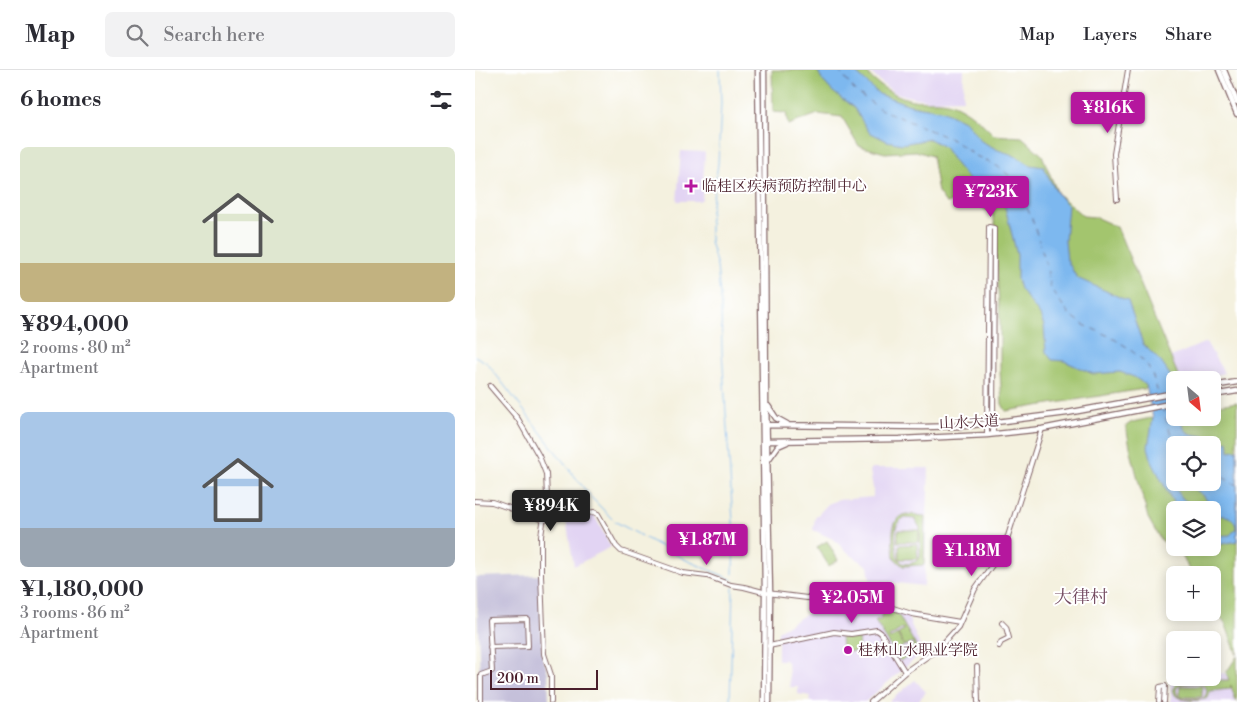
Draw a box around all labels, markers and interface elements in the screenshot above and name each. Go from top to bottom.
search box [105,12,455,57]
text: Map [25,20,75,50]
icon: search [123,21,151,49]
text: Search here [163,23,265,47]
text: Map [1020,23,1055,46]
text: Layers [1083,23,1137,46]
text: Share [1165,23,1212,46]
icon: filters [427,86,455,114]
text: 6 homes [20,87,101,113]
pin: ¥816K [1073,92,1143,134]
text: ¥816K [1082,98,1134,118]
pin: ¥723K [956,176,1026,218]
place label: 临桂区疾病预防控制中心 [702,177,867,196]
marker: 临桂区疾病预防控制中心 [684,179,698,193]
icon: home [193,180,283,270]
text: ¥723K [964,182,1018,202]
text: ¥894,000 [20,312,129,338]
text: 2 rooms · 80 m² [20,338,131,358]
text: Apartment [20,358,99,378]
north arrow [1166,371,1221,426]
map controls [1166,371,1221,686]
street label: 山水大道 [939,411,999,434]
button: locate [1166,436,1221,491]
icon: home [193,445,283,535]
pin: ¥894K [516,490,586,532]
text: ¥894K [523,496,579,516]
button: layers [1166,501,1221,556]
pin: ¥1.87M [666,524,748,566]
text: ¥1.87M [678,530,736,550]
pin: ¥1.18M [931,534,1013,577]
text: ¥1.18M [943,541,1001,561]
button: + [1166,566,1221,621]
text: ¥1,180,000 [20,577,144,603]
pin: ¥2.05M [811,582,893,624]
district label: 大律村 [1054,586,1108,609]
text: ¥2.05M [820,588,884,608]
text: 3 rooms · 86 m² [20,603,130,623]
text: Apartment [20,623,99,643]
button: − [1166,631,1221,686]
place label: 桂林山水职业学院 [858,641,978,660]
marker: 桂林山水职业学院 [842,644,854,656]
scale bar [490,667,597,690]
text: 200 m [497,670,539,688]

